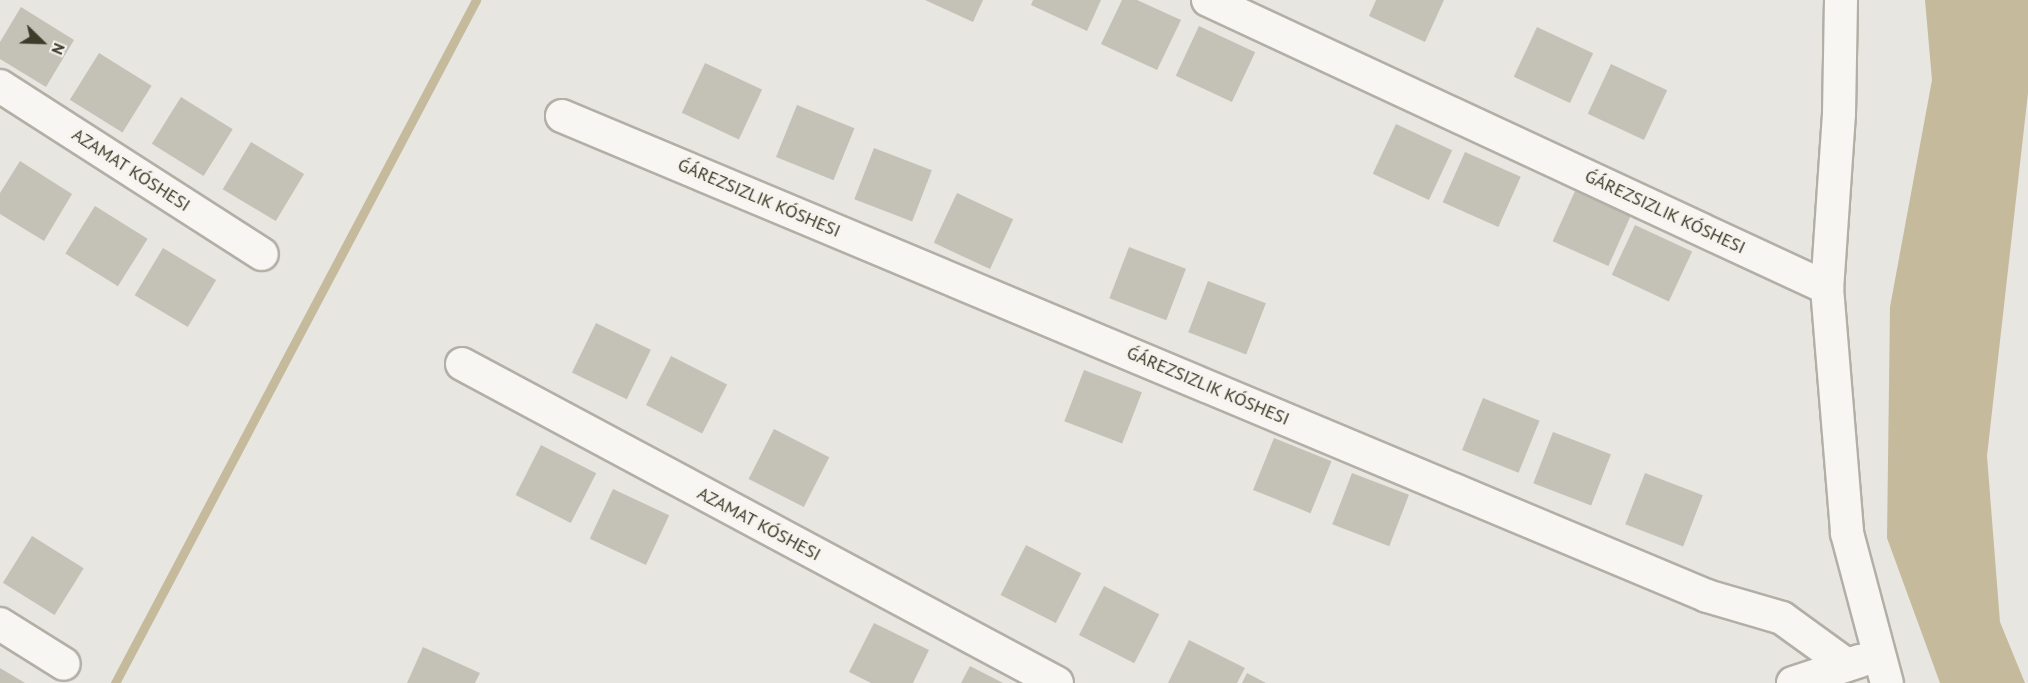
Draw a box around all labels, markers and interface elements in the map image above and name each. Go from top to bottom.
north arrow [12,12,72,72]
text: N [47,40,70,58]
street label: AZAMAT KÓSHESI [68,124,194,216]
street label: ǴÁREZSIZLIK KÓSHESI [674,154,844,242]
street label: ǴÁREZSIZLIK KÓSHESI [1581,165,1749,259]
street label: ǴÁREZSIZLIK KÓSHESI [1123,342,1293,430]
street label: AZAMAT KÓSHESI [693,482,825,566]

